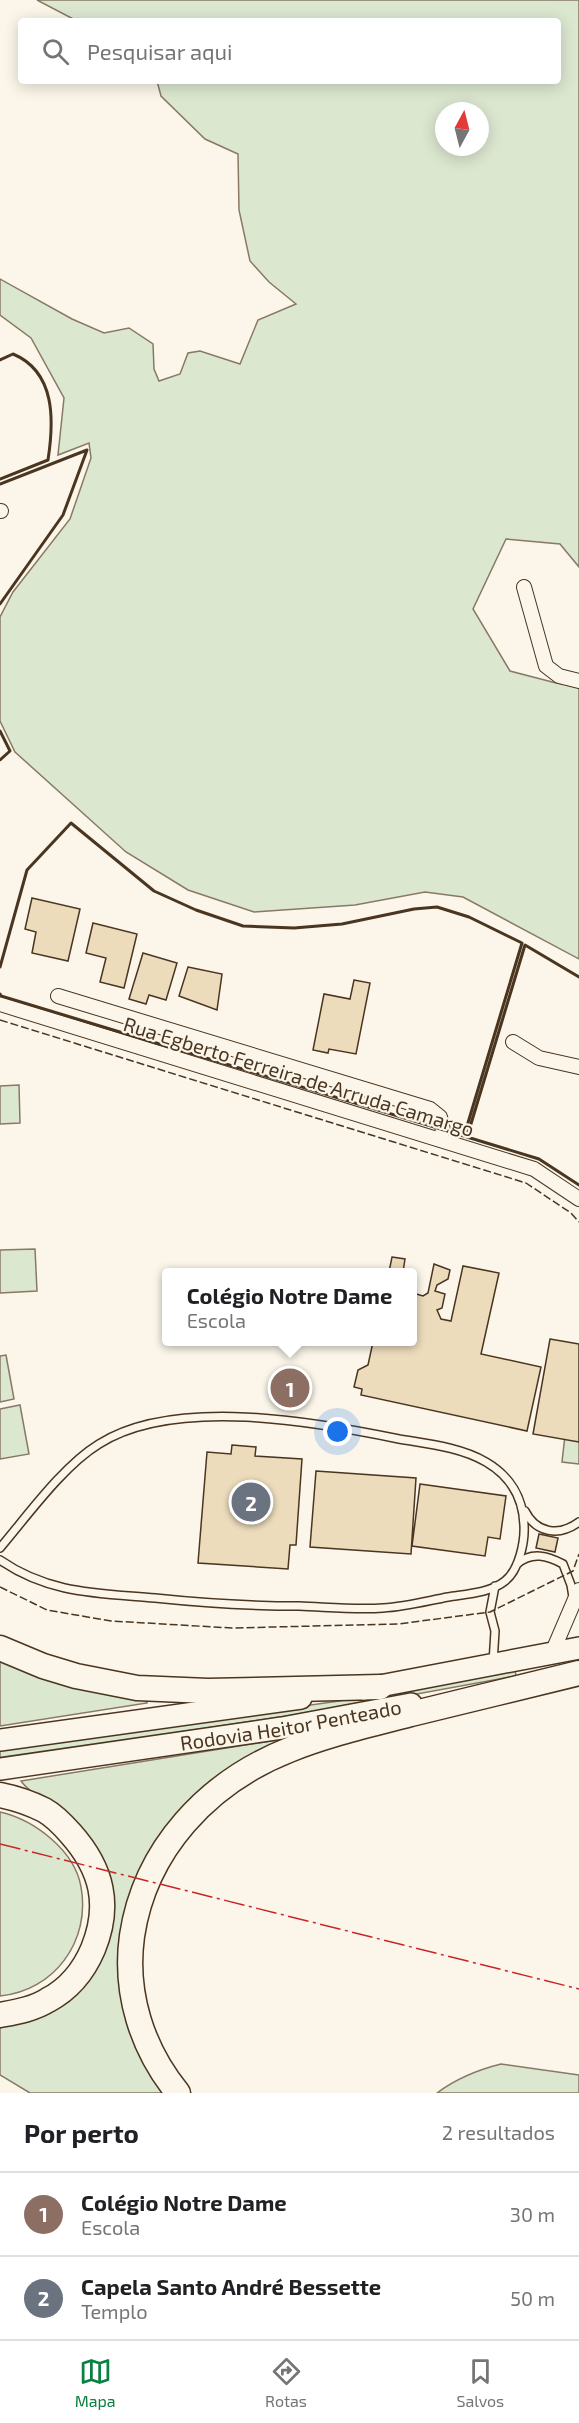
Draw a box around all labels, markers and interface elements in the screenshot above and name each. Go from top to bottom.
search box [18,18,561,84]
icon: search [39,35,72,68]
text: Pesquisar aqui [87,38,233,64]
north arrow [435,102,489,156]
street label: Rua Egberto Ferreira de Arruda Camargo [121,1011,477,1141]
popup [162,1268,417,1346]
text: Colégio Notre Dame [187,1282,392,1308]
text: Escola [187,1308,246,1332]
pin: 1 [270,1366,310,1410]
your location [323,1417,352,1446]
pin: 2 [232,1480,270,1524]
street label: Rodovia Heitor Penteado [178,1694,403,1755]
text: Por perto [24,2117,139,2148]
text: 2 resultados [442,2120,555,2144]
text: Colégio Notre Dame [81,2189,287,2215]
text: 1 [39,2202,48,2226]
text: 30 m [510,2202,555,2226]
text: Escola [81,2215,140,2239]
text: Capela Santo André Bessette [81,2273,381,2299]
text: 2 [38,2286,49,2310]
text: 50 m [510,2286,555,2310]
text: Templo [81,2299,148,2323]
tab: Mapa [75,2355,116,2410]
tab: Rotas [265,2355,307,2410]
tab: Salvos [456,2355,504,2410]

